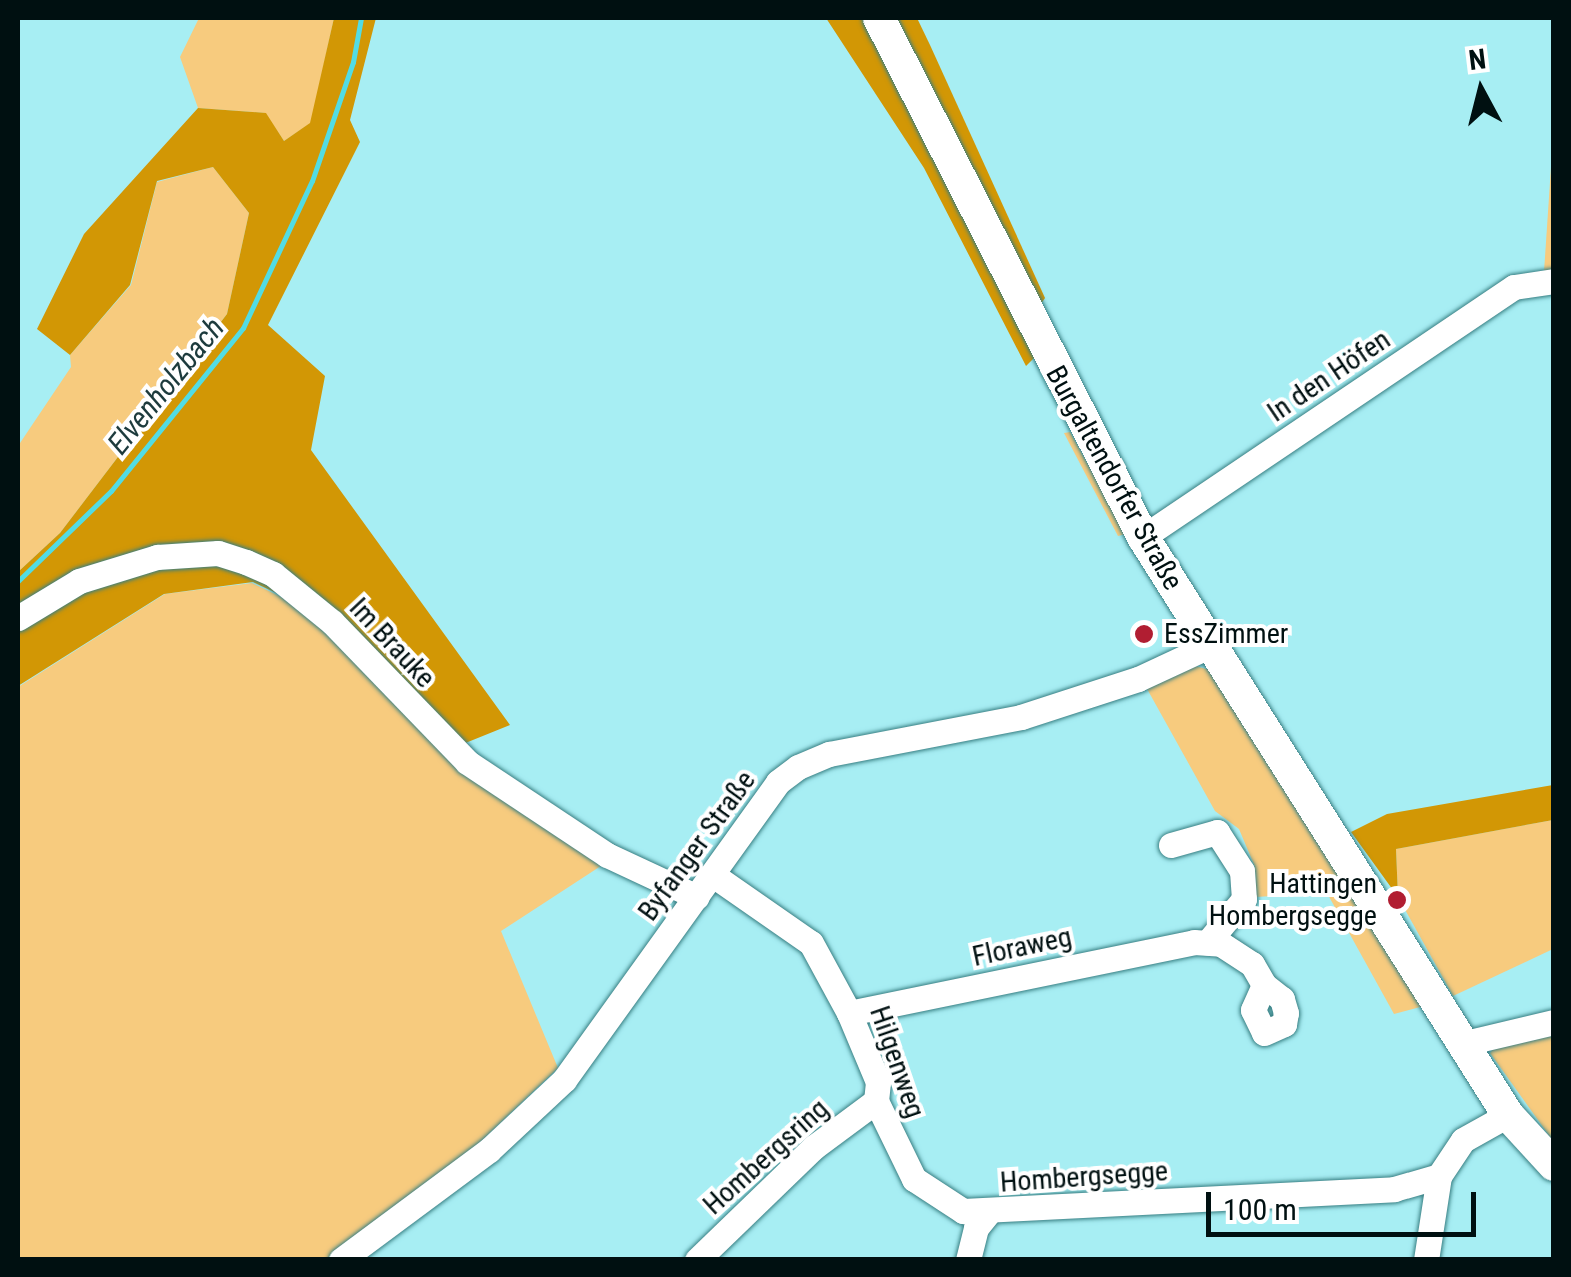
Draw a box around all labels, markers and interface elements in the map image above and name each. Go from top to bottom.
north arrow [1431,40,1531,140]
text: N [1467,42,1488,77]
water label: Elvenholzbach [100,311,232,461]
street label: In den Höfen [1261,323,1397,429]
street label: Burgaltendorfer Straße [1038,360,1190,596]
street label: Im Brauke [342,591,442,695]
place label: EssZimmer [1164,617,1288,651]
marker: EssZimmer [1133,623,1155,645]
street label: Byfanger Straße [631,765,763,927]
place label: Hattingen Hombergsegge [1209,867,1377,933]
marker: Hattingen Hombergsegge [1386,889,1408,911]
street label: Floraweg [969,920,1075,974]
street label: Hilgenweg [862,1002,932,1122]
street label: Hombergsring [697,1092,835,1222]
street label: Hombergsegge [999,1154,1169,1200]
scale bar [1211,1172,1481,1234]
text: 100 m [1223,1192,1297,1227]

